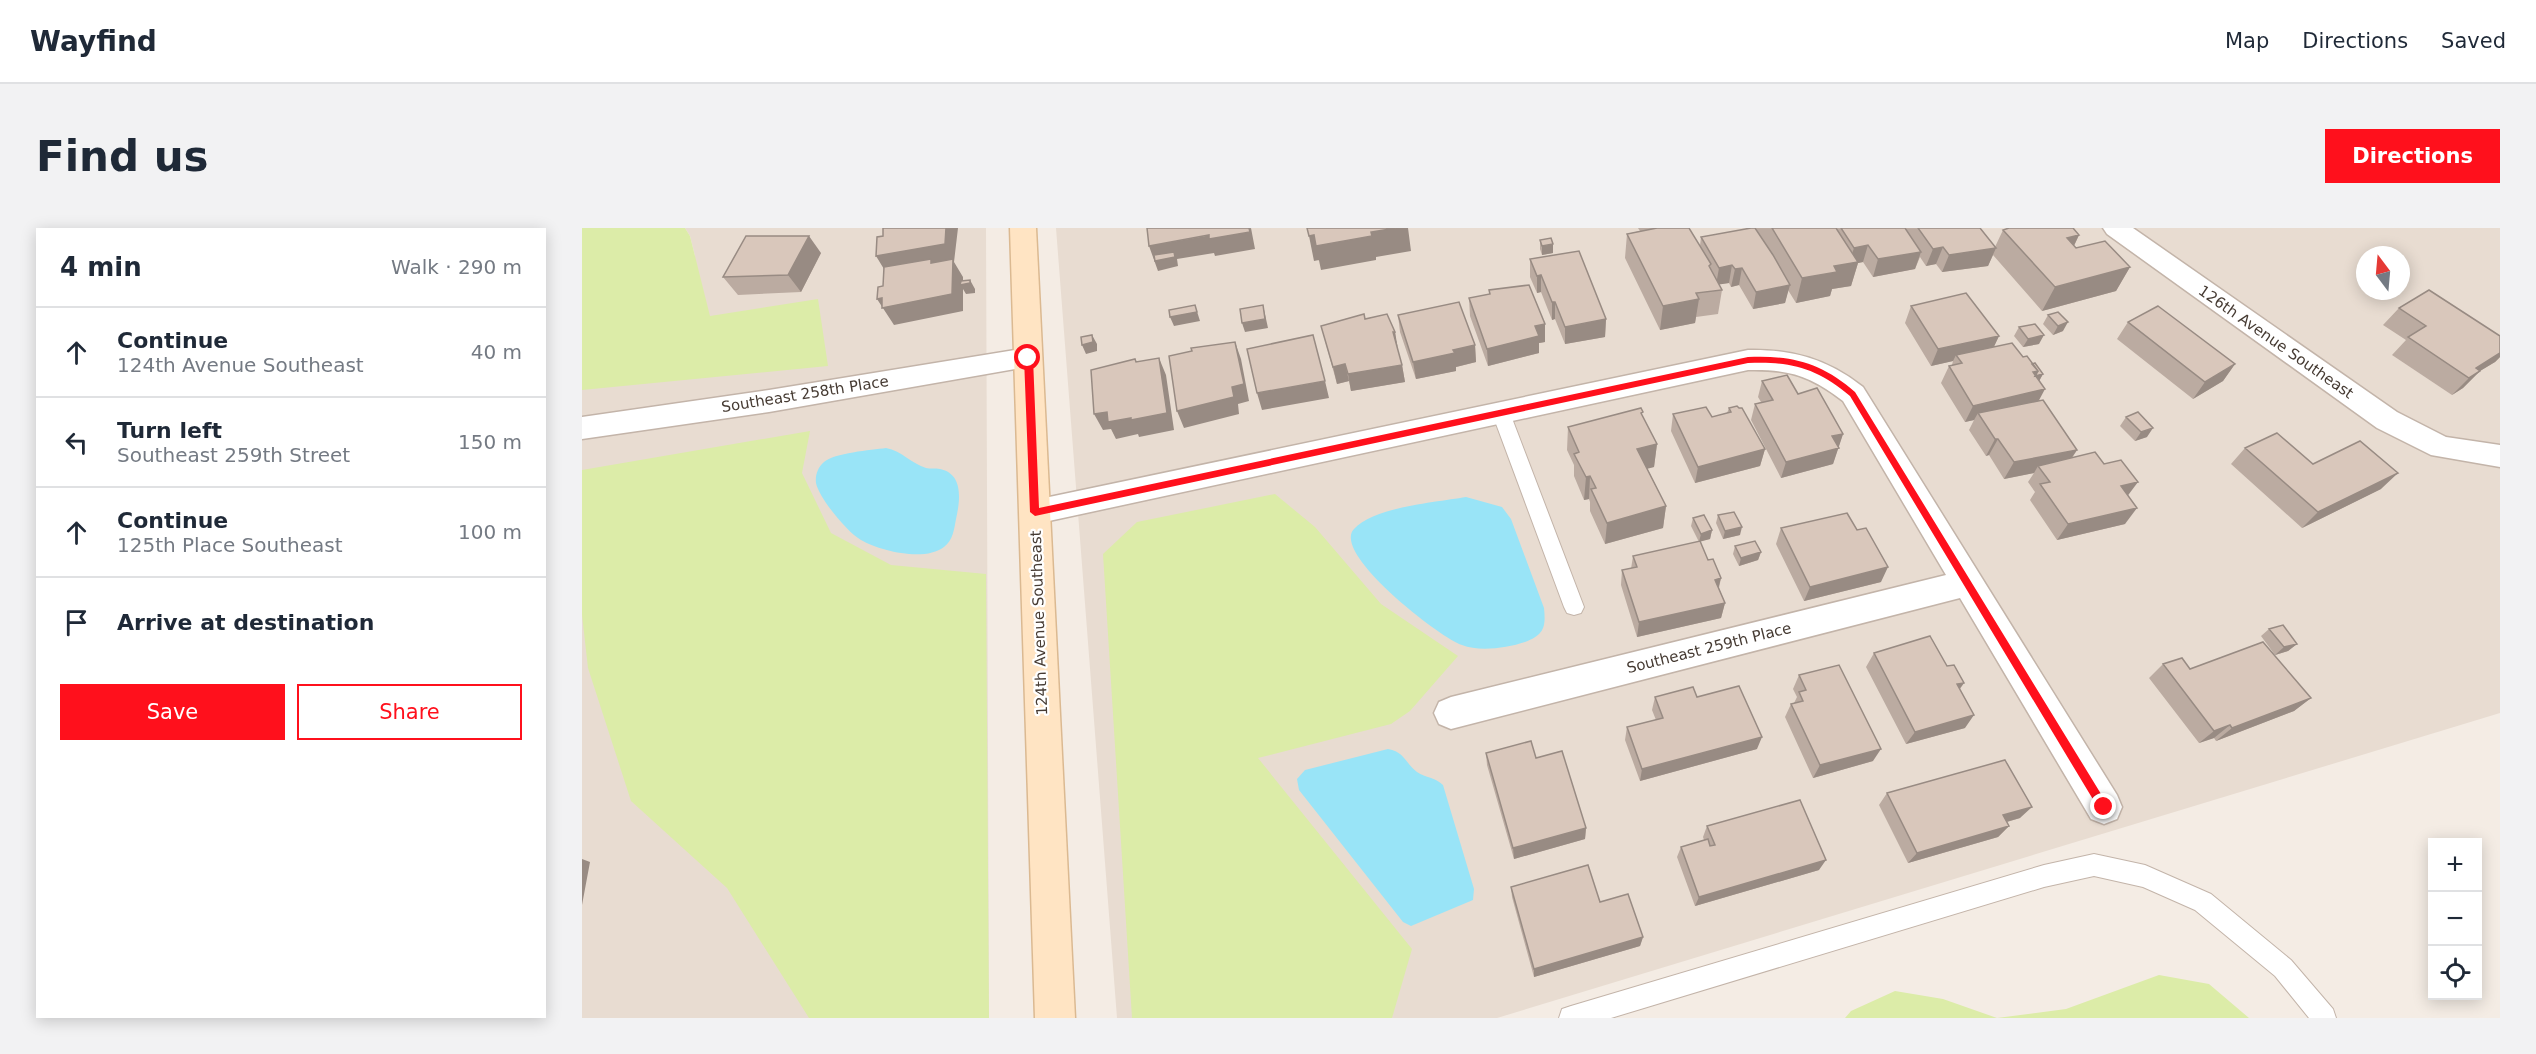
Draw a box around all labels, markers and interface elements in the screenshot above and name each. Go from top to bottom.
text: Wayfind [30,25,157,58]
text: Map [2225,29,2269,53]
text: Directions [2302,29,2408,53]
text: Saved [2441,29,2506,53]
button: Directions [2325,129,2500,183]
text: Find us [36,132,209,181]
north arrow [2356,246,2410,300]
text: 4 min [60,252,142,282]
text: Walk · 290 m [391,255,522,279]
street label: 126th Avenue Southeast [2195,282,2357,402]
text: Continue [117,328,228,353]
icon: ahead [60,336,93,369]
text: 40 m [471,340,522,364]
route start [1014,344,1040,370]
text: 124th Avenue Southeast [117,353,364,377]
street label: Southeast 258th Place [720,372,890,416]
text: Turn left [117,418,222,443]
icon: left [60,426,93,459]
text: 150 m [458,430,522,454]
text: Southeast 259th Street [117,443,350,467]
text: Continue [117,508,228,533]
icon: ahead [60,516,93,549]
text: 100 m [458,520,522,544]
street label: 124th Avenue Southeast [1027,530,1051,716]
text: 125th Place Southeast [117,533,343,557]
icon: arrive [60,606,93,639]
text: Arrive at destination [117,610,374,635]
street label: Southeast 259th Place [1625,619,1793,677]
button: Save [60,684,285,740]
button: Share [297,684,522,740]
route end [2090,793,2116,819]
map controls [2428,838,2482,1000]
button: + [2428,838,2482,892]
button: − [2428,892,2482,946]
button: locate [2428,946,2482,1000]

